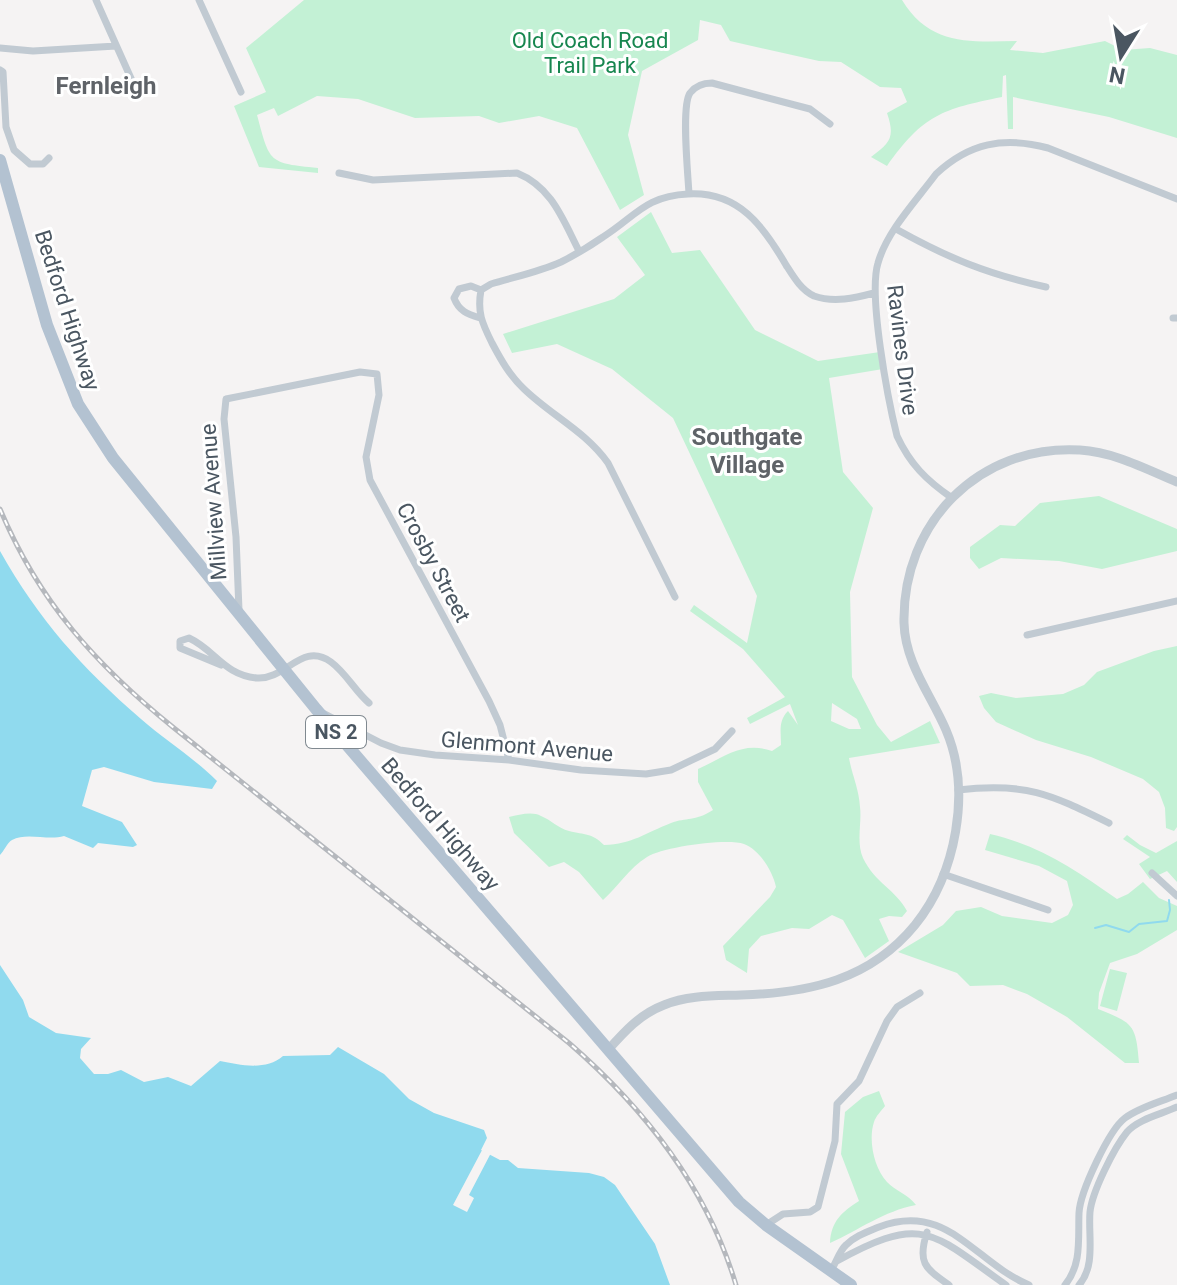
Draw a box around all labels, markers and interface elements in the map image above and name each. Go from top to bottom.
north arrow [1081,16,1161,96]
park label: Old Coach Road Trail Park [512,28,668,78]
text: N [1107,61,1127,89]
district label: Fernleigh [56,72,156,100]
street label: Bedford Highway [30,227,105,394]
street label: Ravines Drive [882,283,923,417]
street label: Millview Avenue [196,423,231,581]
district label: Southgate Village [692,423,803,479]
street label: Crosby Street [392,498,475,626]
road number: NS 2 [306,716,366,748]
street label: Glenmont Avenue [440,727,614,766]
street label: Bedford Highway [376,753,505,896]

